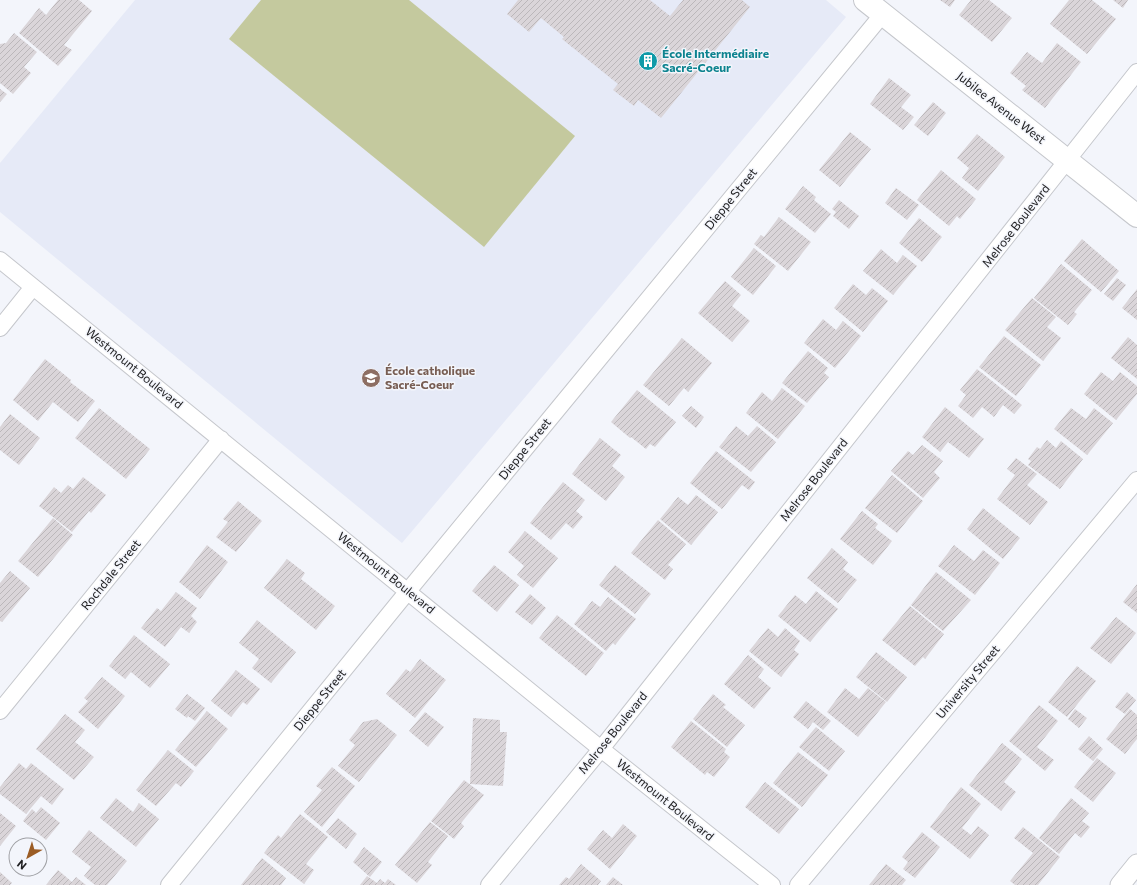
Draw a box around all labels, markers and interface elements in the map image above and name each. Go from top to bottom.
place label: École Intermédiaire Sacré-Coeur [662,46,769,74]
building icon: École Intermédiaire Sacré-Coeur [637,50,659,72]
street label: Jubilee Avenue West [954,68,1049,147]
street label: Dieppe Street [701,165,759,232]
street label: Melrose Boulevard [979,181,1052,270]
street label: Westmount Boulevard [83,324,186,411]
place label: École catholique Sacré-Coeur [385,363,475,391]
school or university icon: École catholique Sacré-Coeur [360,367,382,389]
street label: Dieppe Street [495,415,553,482]
street label: Melrose Boulevard [777,435,850,524]
street label: Westmount Boulevard [335,529,438,616]
street label: Rochdale Street [78,536,143,612]
street label: University Street [932,642,1002,721]
street label: Dieppe Street [290,666,348,733]
street label: Melrose Boulevard [575,689,650,776]
street label: Westmount Boulevard [614,756,717,843]
north arrow [8,837,48,877]
text: N [14,858,29,873]

